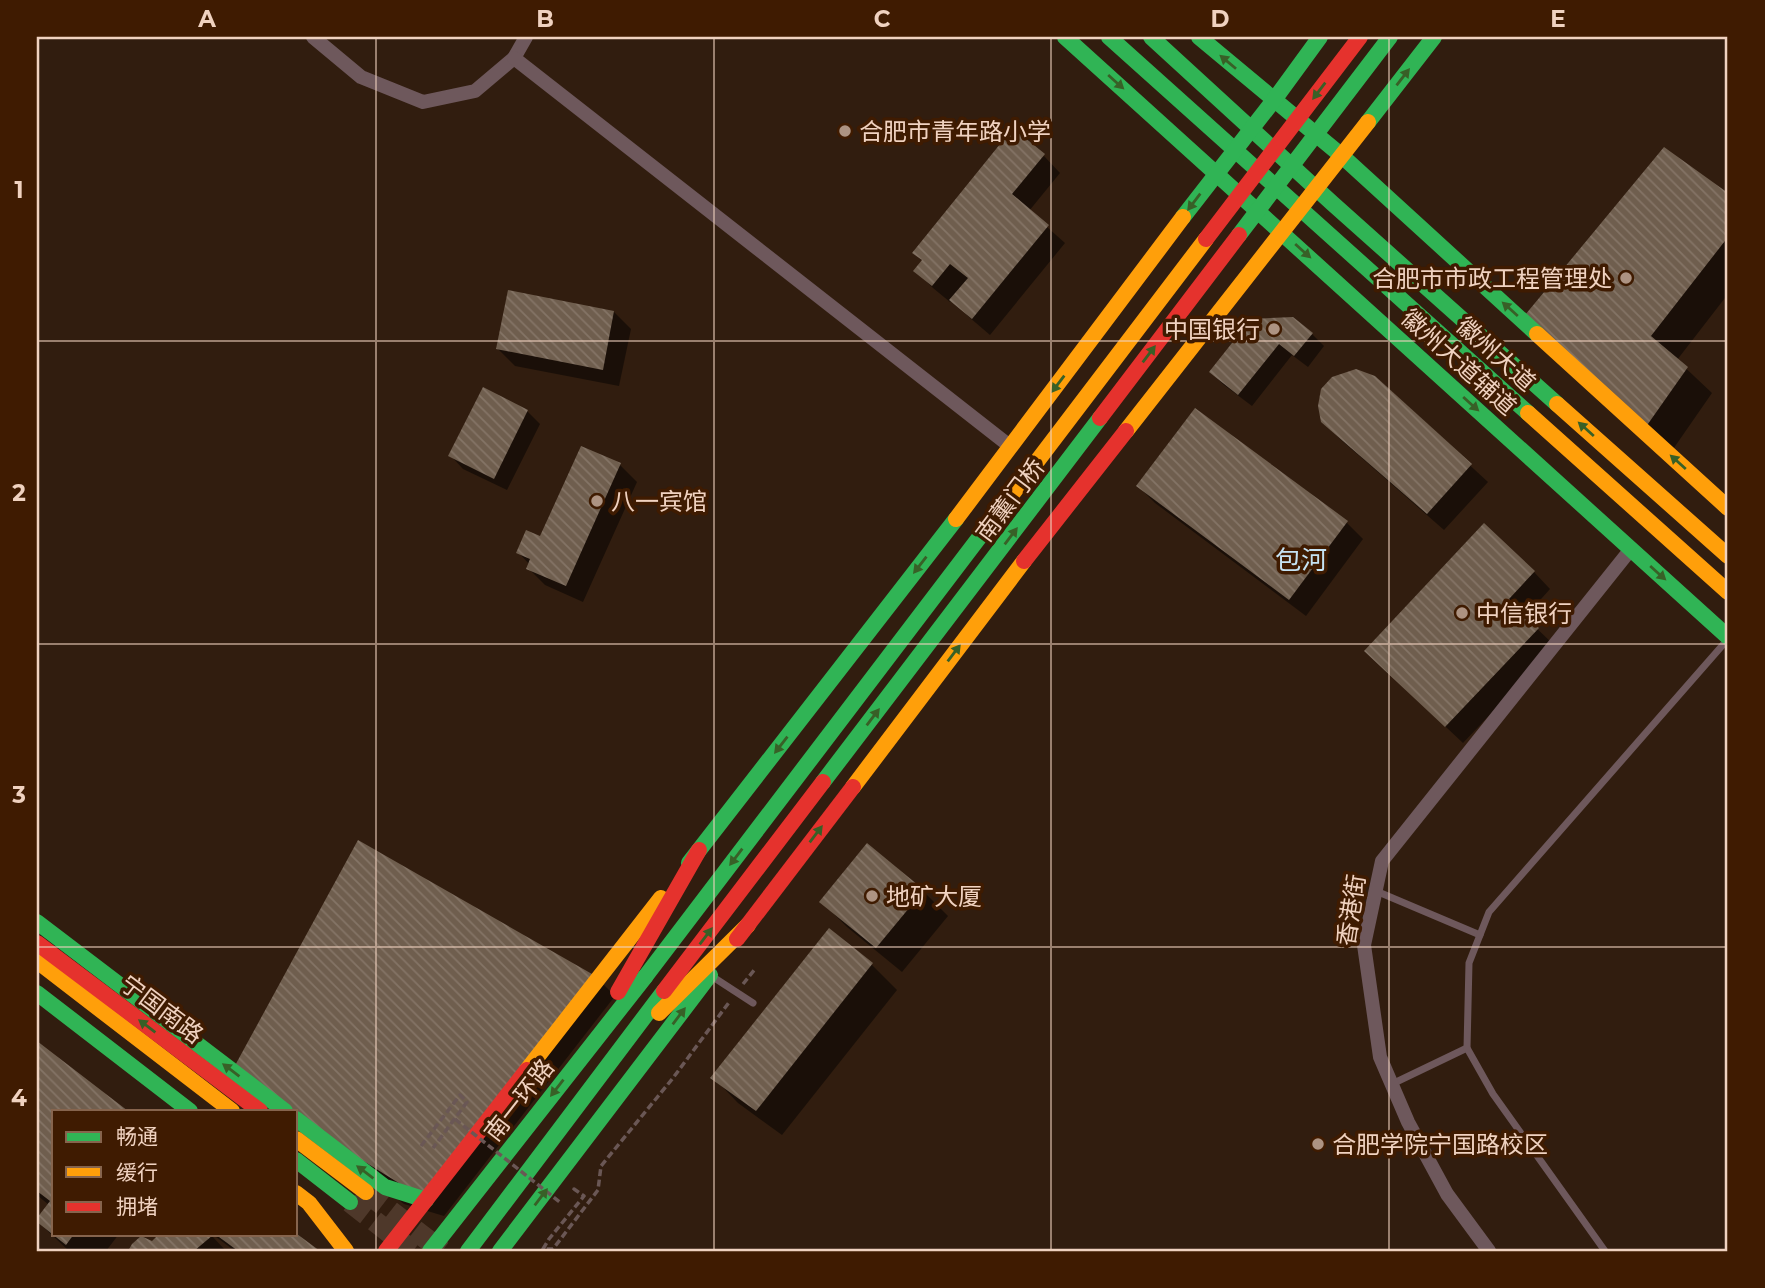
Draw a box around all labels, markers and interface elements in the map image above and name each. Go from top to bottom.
text: A [197,5,216,33]
text: B [536,5,554,33]
text: C [874,5,891,33]
text: D [1211,5,1230,33]
text: E [1550,5,1566,33]
one-way arrow [1220,55,1237,70]
one-way arrow [1395,69,1410,87]
one-way arrow [1107,74,1124,90]
one-way arrow [1312,82,1326,100]
place label: 合肥市青年路小学 [859,117,1051,146]
marker: 合肥市青年路小学 [837,123,853,139]
text: 1 [14,176,24,204]
one-way arrow [1188,193,1202,211]
one-way arrow [1294,243,1312,259]
place label: 合肥市市政工程管理处 [1372,264,1612,293]
marker: 合肥市市政工程管理处 [1618,270,1634,286]
one-way arrow [1501,301,1519,317]
street label: 徽州大道辅道 [1396,303,1522,421]
street label: 徽州大道 [1451,311,1541,397]
place label: 中国银行 [1164,315,1260,344]
marker: 中国银行 [1266,321,1282,337]
one-way arrow [1142,345,1156,364]
one-way arrow [1051,375,1065,393]
one-way arrow [1462,396,1480,412]
one-way arrow [1577,421,1595,437]
street label: 南薰门桥 [970,453,1050,547]
one-way arrow [1669,454,1687,470]
text: 2 [12,479,26,507]
place label: 八一宾馆 [611,487,707,516]
marker: 八一宾馆 [589,493,605,509]
one-way arrow [1004,527,1019,545]
district label: 包河 [1275,544,1327,576]
one-way arrow [913,556,928,574]
one-way arrow [1649,565,1667,581]
place label: 中信银行 [1476,599,1572,628]
marker: 中信银行 [1454,605,1470,621]
one-way arrow [947,644,961,663]
one-way arrow [866,708,881,726]
one-way arrow [774,736,788,754]
text: 3 [11,781,26,809]
one-way arrow [809,826,824,844]
one-way arrow [729,848,743,866]
street label: 香港街 [1331,872,1371,948]
place label: 地矿大厦 [886,882,982,911]
marker: 地矿大厦 [864,888,880,904]
one-way arrow [698,928,713,946]
street label: 宁国南路 [115,969,209,1049]
one-way arrow [672,1006,686,1025]
one-way arrow [138,1018,156,1033]
street label: 南一环路 [478,1053,560,1147]
one-way arrow [222,1062,240,1077]
one-way arrow [550,1079,565,1097]
text: 4 [11,1084,27,1112]
legend [52,1110,298,1236]
text: 畅通 [116,1124,158,1149]
place label: 合肥学院宁国路校区 [1332,1130,1548,1159]
marker: 合肥学院宁国路校区 [1310,1136,1326,1152]
text: 缓行 [116,1160,158,1185]
one-way arrow [356,1165,374,1179]
one-way arrow [534,1188,548,1206]
text: 拥堵 [116,1194,158,1219]

